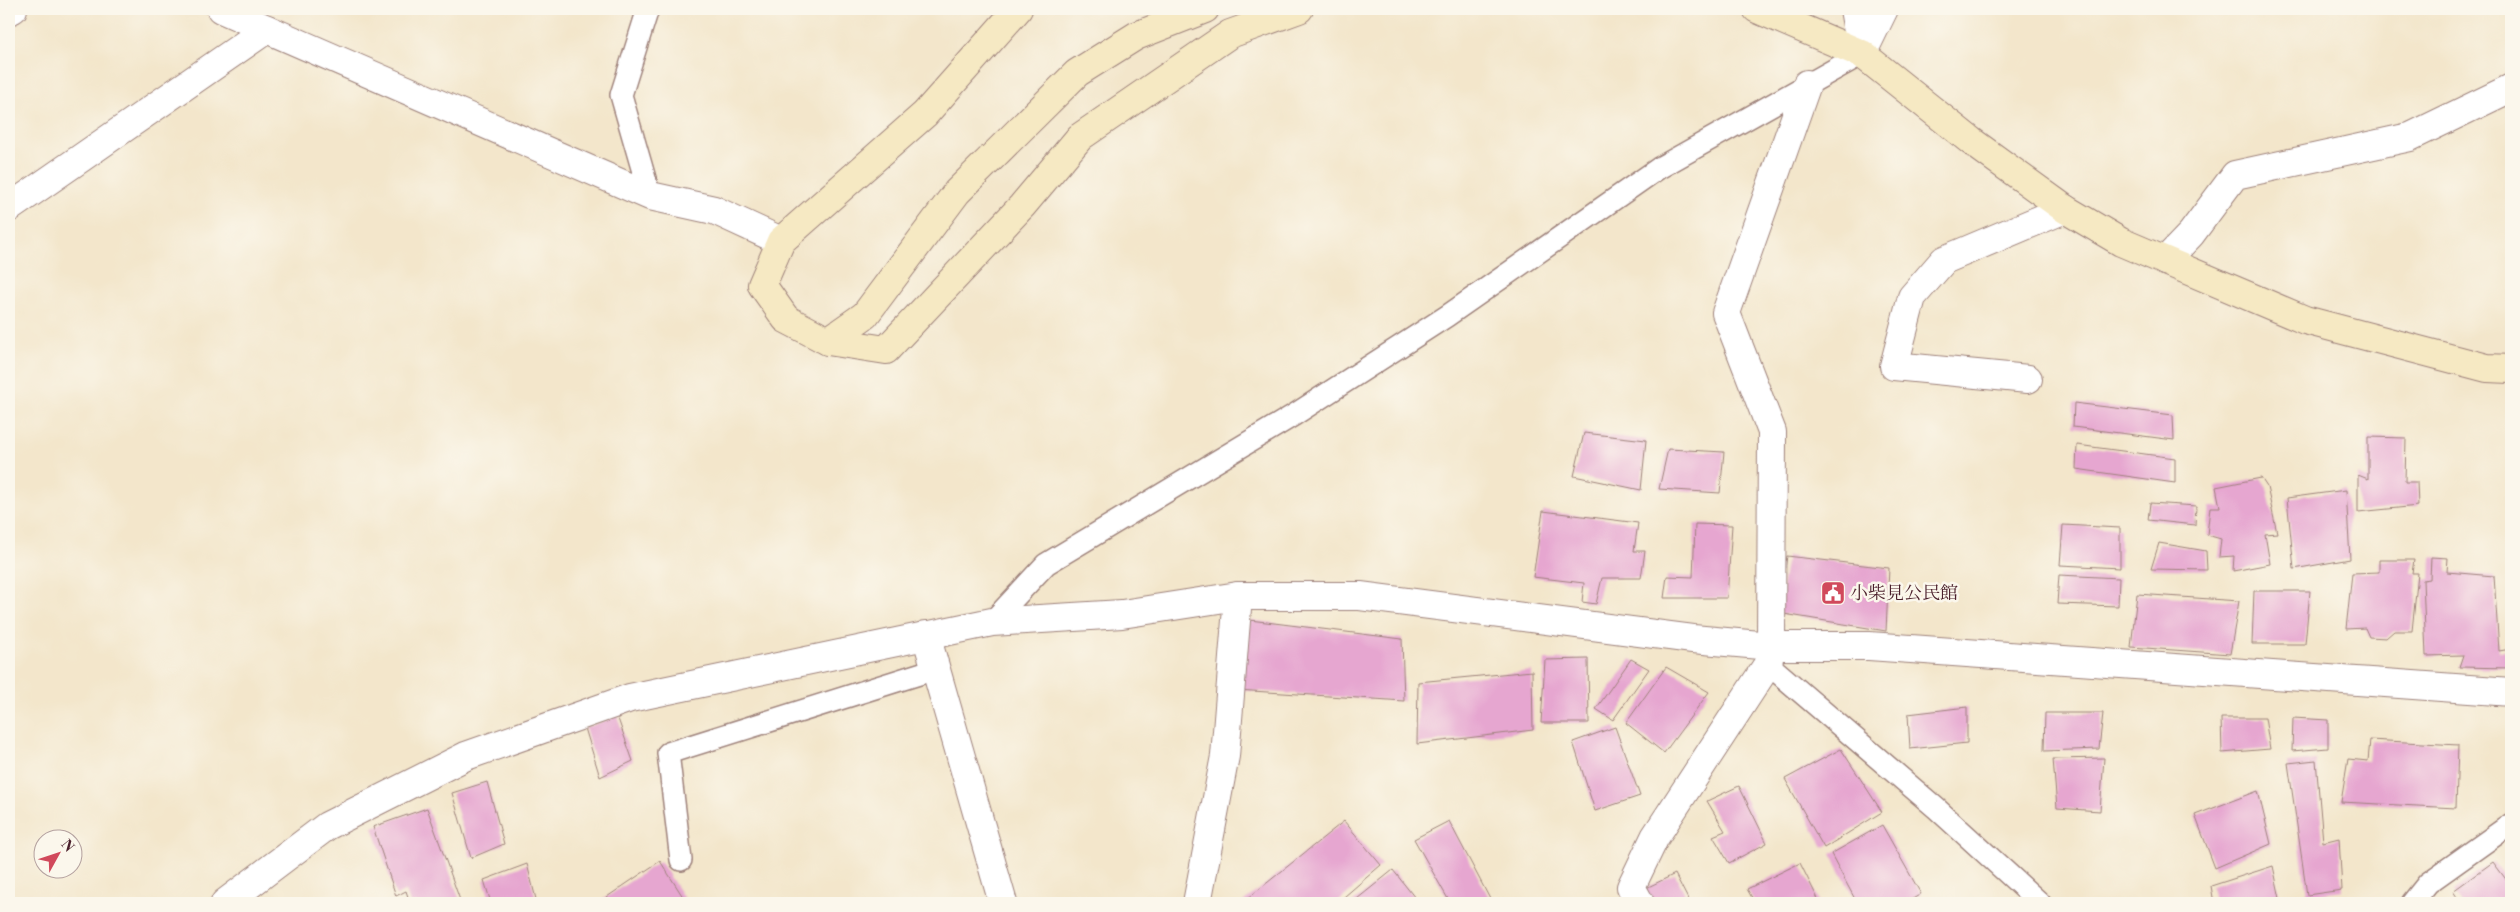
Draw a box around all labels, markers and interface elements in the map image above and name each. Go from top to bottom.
public building icon: 小柴見公民館 [1820,580,1846,606]
place label: 小柴見公民館 [1850,582,1958,605]
north arrow [32,830,82,880]
text: N [57,836,78,856]

